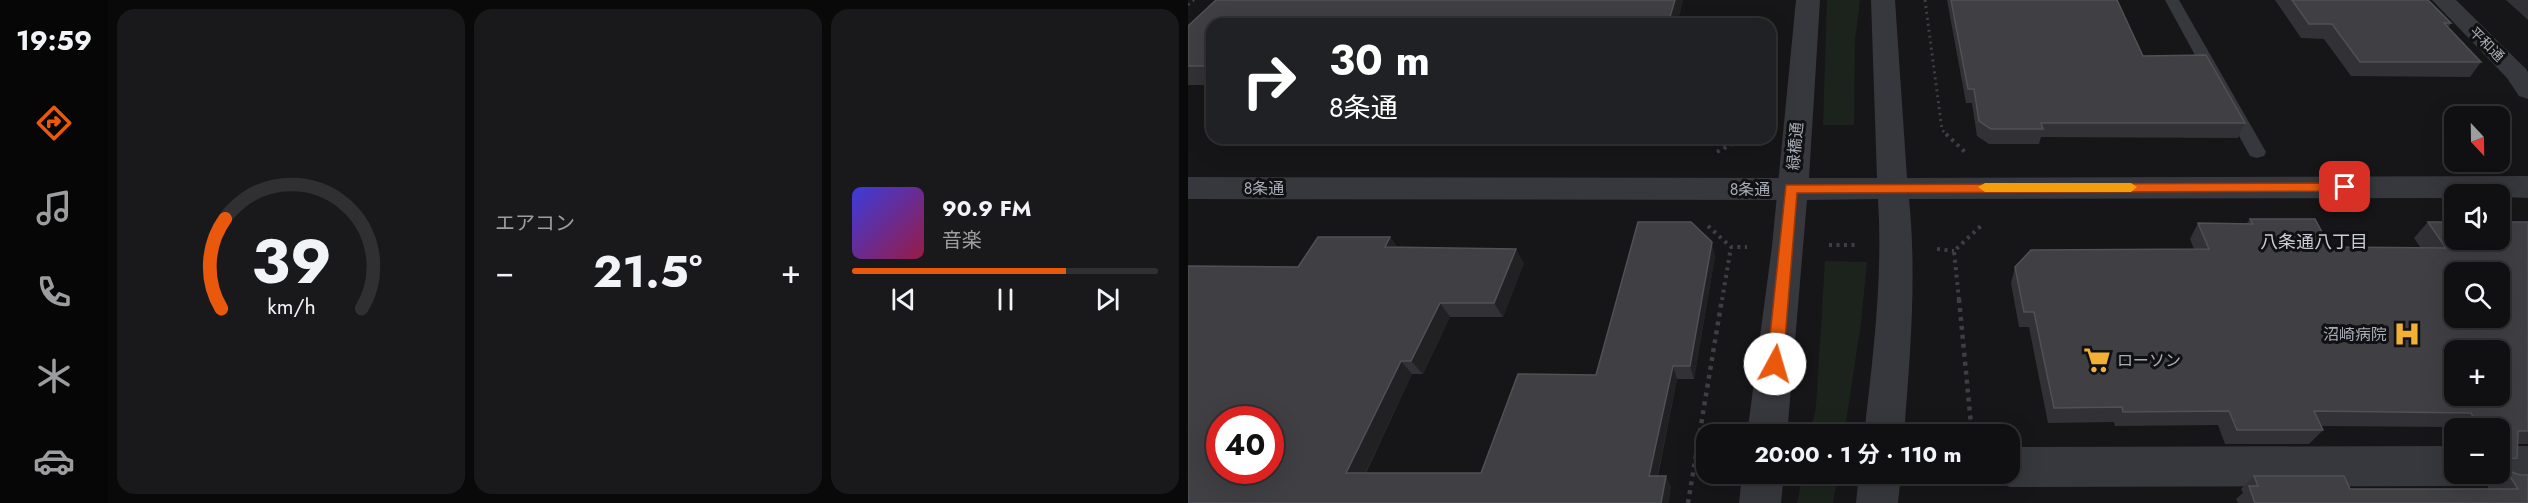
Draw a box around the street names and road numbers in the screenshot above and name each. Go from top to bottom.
street label: 平和通 [2465,22,2509,66]
street label: 緑橋通 [1781,121,1809,171]
street label: 8条通 [1244,177,1284,200]
street label: 8条通 [1730,178,1770,201]

